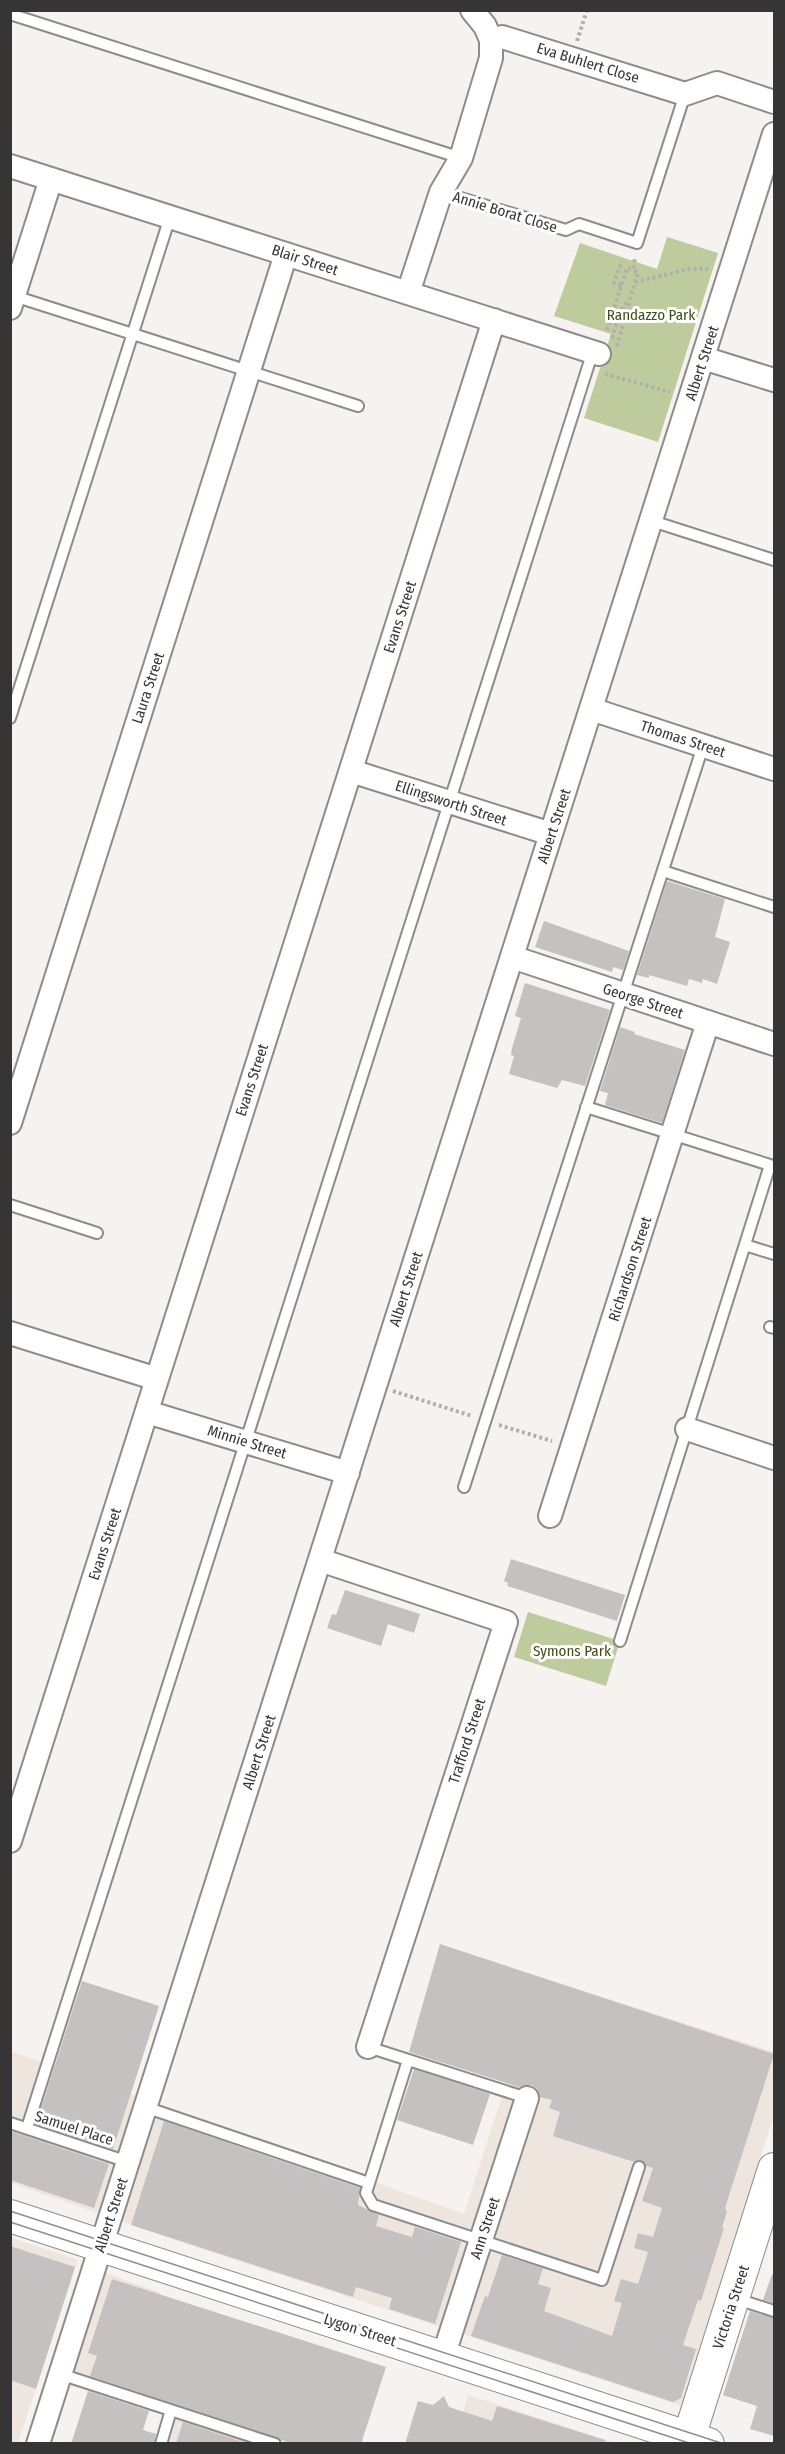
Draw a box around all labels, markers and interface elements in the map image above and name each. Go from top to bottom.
street label: Eva Buhlert Close [535,39,641,87]
street label: Annie Borat Close [451,188,559,236]
street label: Blair Street [269,241,341,279]
park label: Randazzo Park [607,306,695,324]
street label: Albert Street [681,323,723,403]
street label: Evans Street [380,578,420,656]
street label: Laura Street [128,650,168,726]
street label: Thomas Street [638,717,728,761]
street label: Ellingsworth Street [393,777,509,830]
street label: Albert Street [533,786,575,866]
street label: George Street [600,980,686,1022]
street label: Evans Street [232,1041,272,1119]
street label: Richardson Street [605,1214,655,1324]
street label: Albert Street [385,1249,427,1329]
street label: Minnie Street [205,1421,289,1463]
street label: Evans Street [85,1505,125,1583]
park label: Symons Park [533,1642,611,1660]
street label: Trafford Street [445,1696,489,1786]
street label: Albert Street [238,1712,280,1792]
street label: Samuel Place [32,2107,116,2149]
street label: Albert Street [90,2175,132,2255]
street label: Ann Street [467,2195,503,2261]
street label: Victoria Street [709,2263,753,2351]
street label: Lygon Street [321,2310,399,2350]

